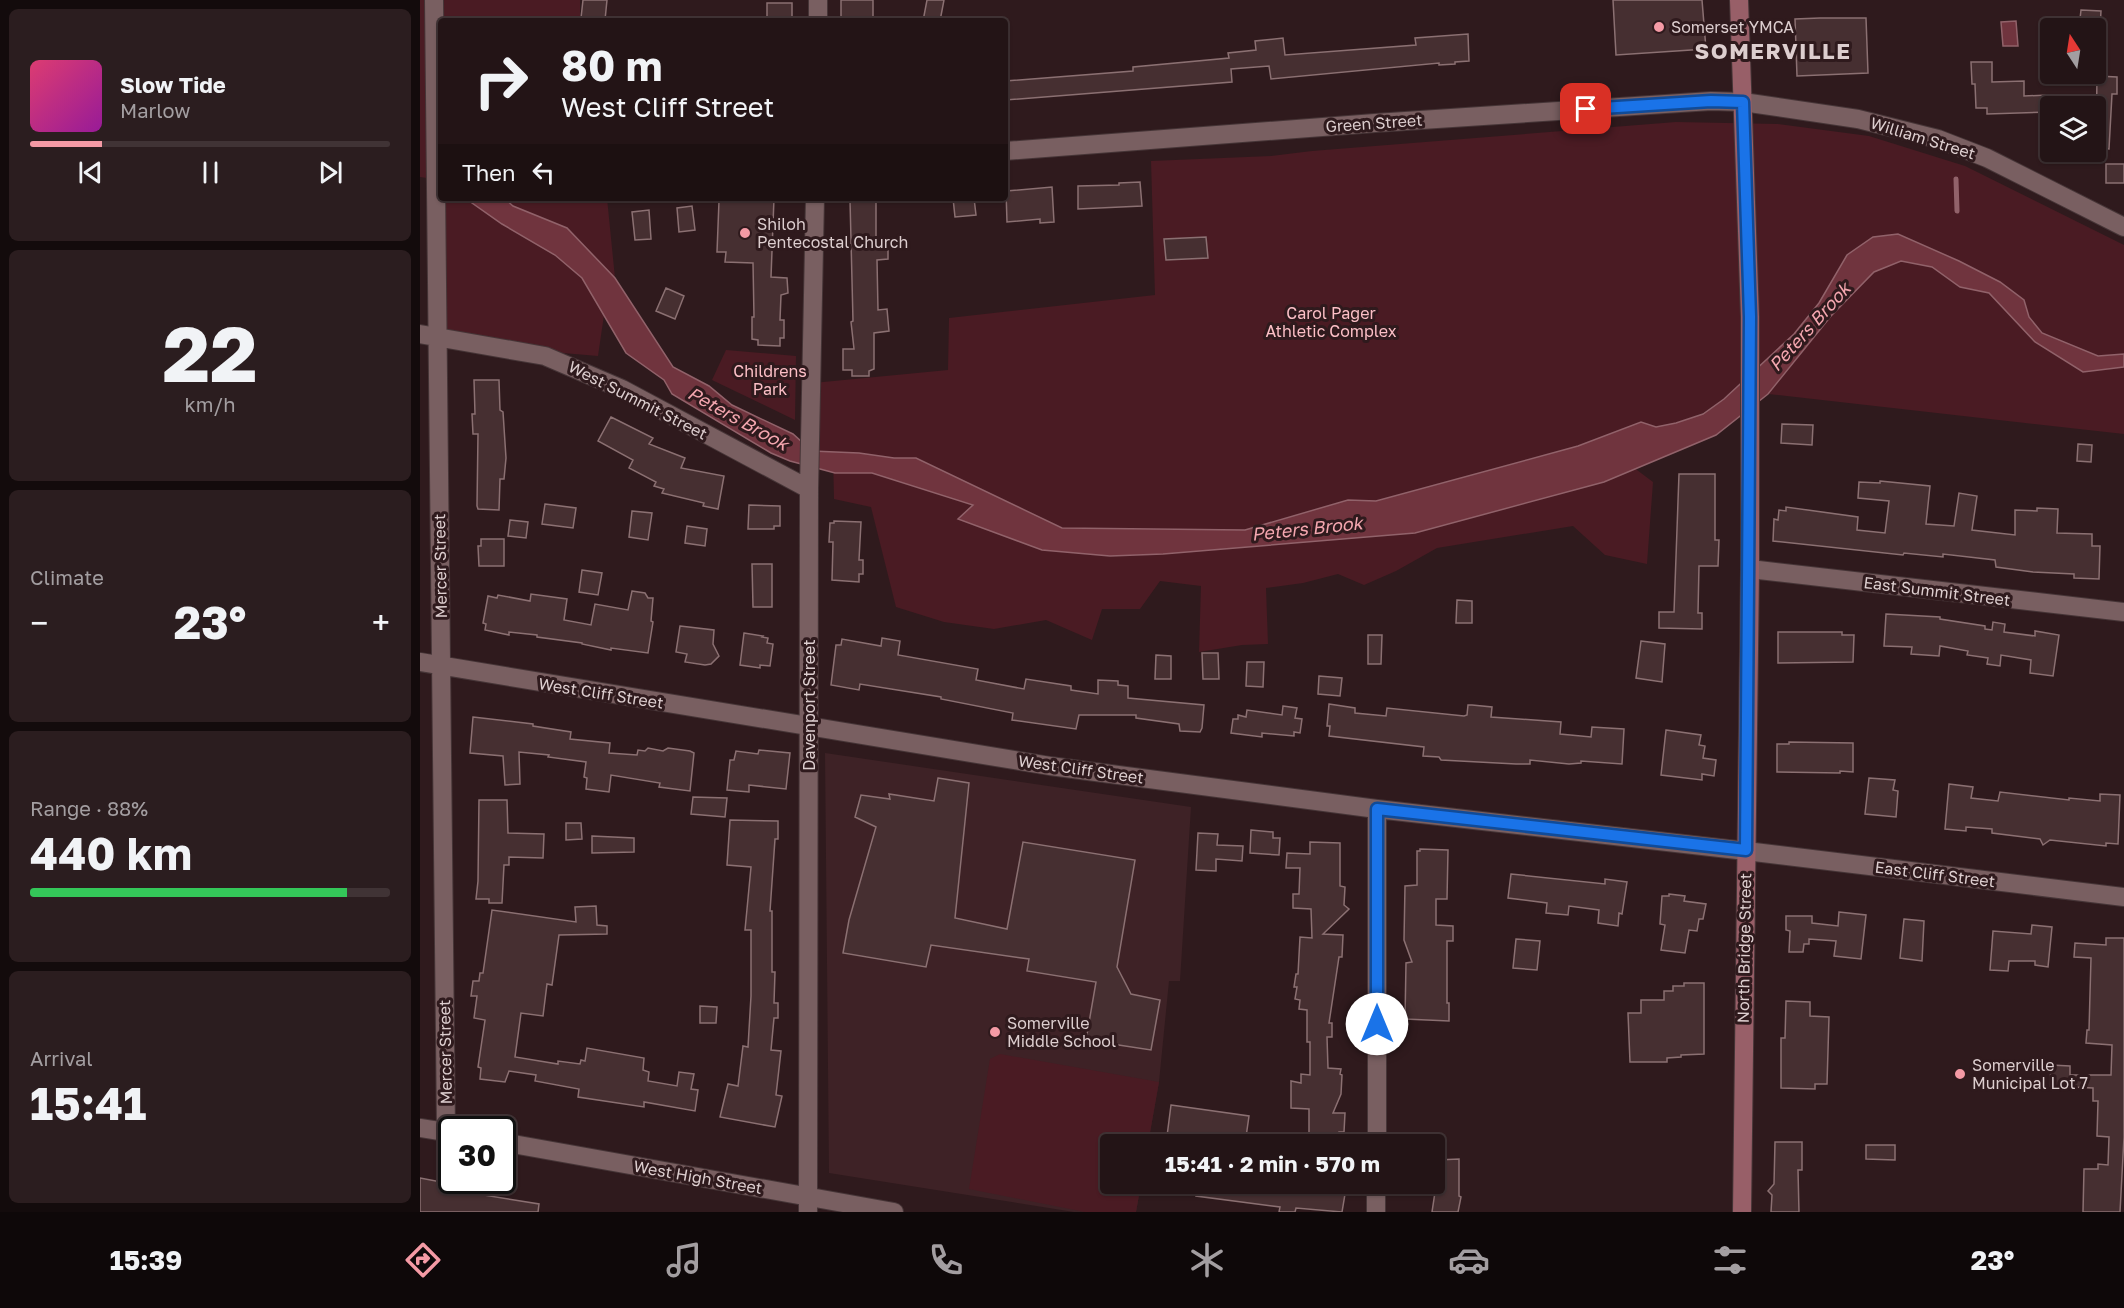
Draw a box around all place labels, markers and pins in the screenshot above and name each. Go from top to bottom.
place label: Somerset YMCA [1671,17,1794,37]
marker: Somerset YMCA [1652,20,1666,34]
pin [1560,83,1611,134]
place label: Shiloh Pentecostal Church [757,214,908,252]
marker: Shiloh Pentecostal Church [738,226,752,240]
place label: Somerville Middle School [1007,1013,1116,1051]
marker: Somerville Middle School [988,1025,1002,1039]
place label: Somerville Municipal Lot 7 [1972,1055,2088,1093]
marker: Somerville Municipal Lot 7 [1953,1067,1967,1081]

